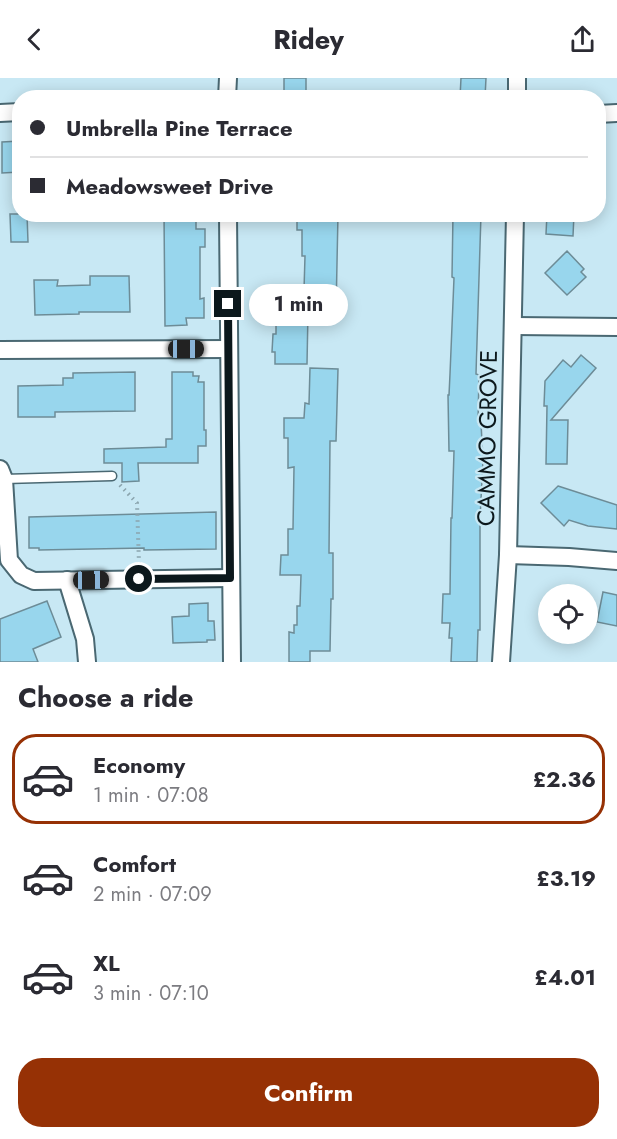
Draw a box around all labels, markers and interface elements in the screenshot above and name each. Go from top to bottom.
text: Ridey [273,20,344,59]
icon: back [18,23,51,56]
icon: share [566,23,599,56]
text: Umbrella Pine Terrace [66,112,293,144]
text: Meadowsweet Drive [66,170,273,202]
callout: 1 min [249,283,348,325]
route end [214,290,241,317]
text: 1 min [274,290,323,319]
car [168,340,204,358]
street label: CAMMO GROVE [468,350,506,526]
route start [125,565,152,592]
car [73,571,109,589]
map controls [538,584,598,644]
button: locate [538,584,598,644]
text: Choose a ride [18,678,193,717]
text: Economy [93,749,185,781]
icon: car [21,752,75,806]
text: £2.36 [533,763,596,795]
text: 1 min · 07:08 [93,781,209,810]
text: Comfort [93,848,176,880]
icon: car [21,851,75,905]
text: £3.19 [536,862,596,894]
text: 2 min · 07:09 [93,880,212,909]
text: XL [93,947,120,979]
icon: car [21,950,75,1004]
text: £4.01 [534,961,596,993]
text: 3 min · 07:10 [93,979,209,1008]
button: Confirm [18,1058,599,1127]

